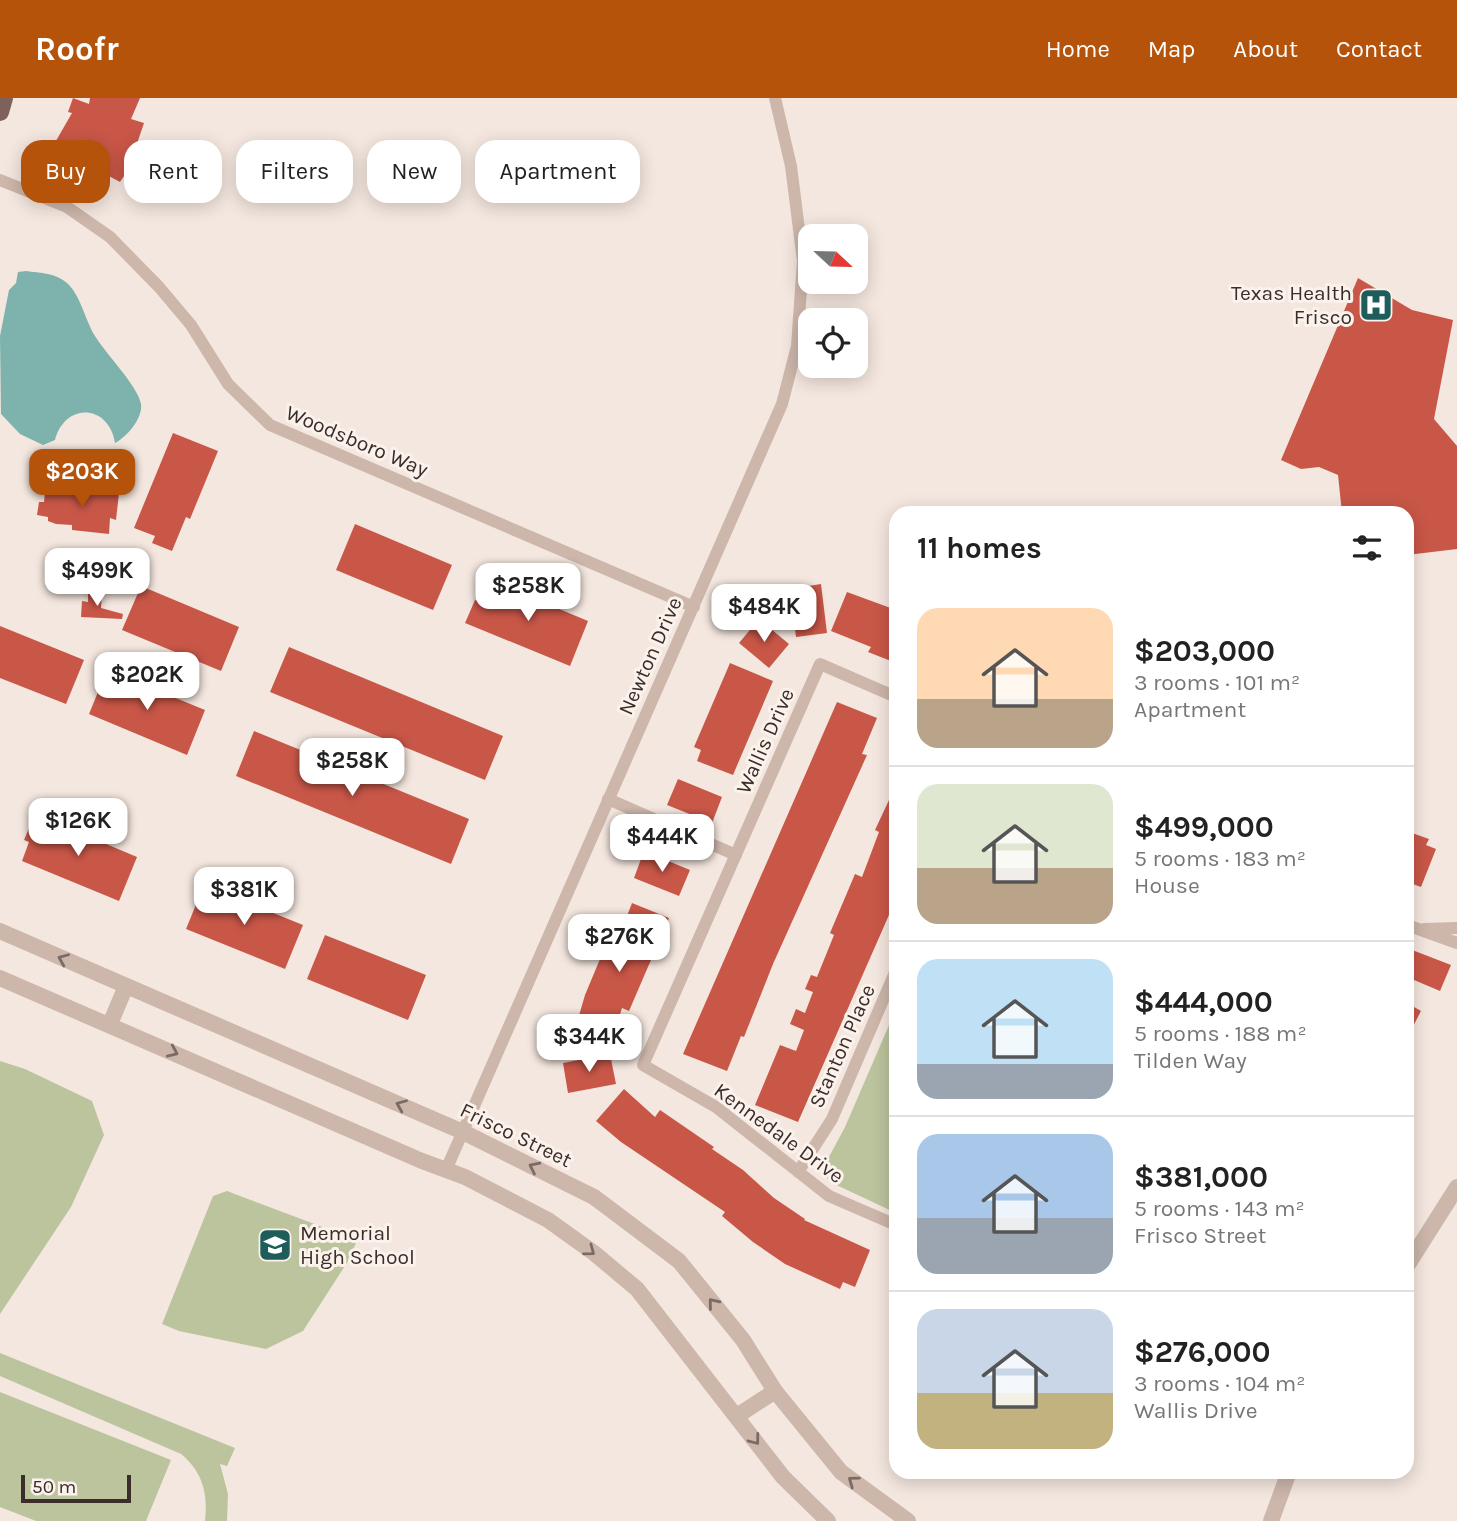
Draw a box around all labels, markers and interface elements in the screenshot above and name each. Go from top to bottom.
text: Roofr [35,30,119,68]
text: Home [1046,35,1110,63]
text: Map [1148,35,1195,63]
text: About [1233,35,1298,63]
text: Contact [1336,35,1422,63]
chip: Buy [21,140,110,203]
chip: Rent [124,140,222,203]
chip: Filters [236,140,353,203]
chip: New [367,140,461,203]
chip: Apartment [475,140,640,203]
north arrow [798,224,868,294]
map controls [798,224,868,378]
place label: Texas Health Frisco [1231,281,1352,329]
hospital icon: Texas Health Frisco [1357,286,1395,324]
button: locate [798,308,868,378]
street label: Woodsboro Way [282,400,432,482]
pin: $203K [33,450,131,509]
text: $203K [45,458,119,485]
icon: filters [1348,529,1386,567]
text: 11 homes [917,530,1042,566]
pin: $499K [48,548,146,608]
text: $499K [61,557,133,584]
pin: $258K [479,564,577,623]
text: $258K [491,572,565,599]
pin: $484K [715,584,813,644]
street label: Newton Drive [613,593,687,719]
text: $484K [727,593,801,620]
text: $203,000 [1134,633,1275,669]
icon: home [973,636,1057,720]
pin: $202K [98,652,196,712]
text: $202K [110,661,184,688]
text: 3 rooms · 101 m² [1134,669,1300,696]
street label: Wallis Drive [731,685,799,797]
text: Apartment [1134,696,1246,723]
pin: $258K [303,738,401,798]
text: $258K [315,747,389,774]
pin: $126K [29,798,127,858]
text: $126K [45,807,111,834]
text: $499,000 [1134,809,1274,845]
icon: home [973,812,1057,896]
pin: $444K [613,814,711,874]
text: $444K [626,823,698,850]
text: 5 rooms · 183 m² [1134,845,1306,872]
pin: $381K [195,868,293,927]
text: House [1134,872,1200,899]
text: $381K [210,876,278,903]
pin: $276K [570,914,668,974]
text: $276K [584,923,654,950]
one-way arrow [58,953,70,967]
street label: Stanton Place [804,981,880,1111]
text: $444,000 [1134,984,1273,1020]
icon: home [973,987,1057,1071]
pin: $344K [540,1014,638,1074]
text: 5 rooms · 188 m² [1134,1020,1307,1047]
text: $344K [553,1023,625,1050]
one-way arrow [166,1044,178,1058]
text: Tilden Way [1134,1047,1247,1074]
street label: Kennedale Drive [710,1078,848,1188]
street label: Frisco Street [456,1098,576,1172]
one-way arrow [395,1099,408,1113]
text: $381,000 [1134,1159,1268,1195]
one-way arrow [529,1161,541,1175]
icon: home [973,1162,1057,1246]
text: 5 rooms · 143 m² [1134,1195,1305,1222]
place label: Memorial High School [300,1221,415,1269]
text: Frisco Street [1134,1222,1266,1249]
school or university icon: Memorial High School [256,1226,294,1264]
one-way arrow [582,1242,595,1255]
one-way arrow [709,1298,721,1311]
text: $276,000 [1134,1334,1270,1370]
icon: home [973,1337,1057,1421]
text: 3 rooms · 104 m² [1134,1370,1305,1397]
text: Wallis Drive [1134,1397,1258,1424]
one-way arrow [746,1432,759,1445]
scale bar [21,1472,131,1504]
text: 50 m [32,1476,76,1498]
one-way arrow [848,1477,861,1489]

